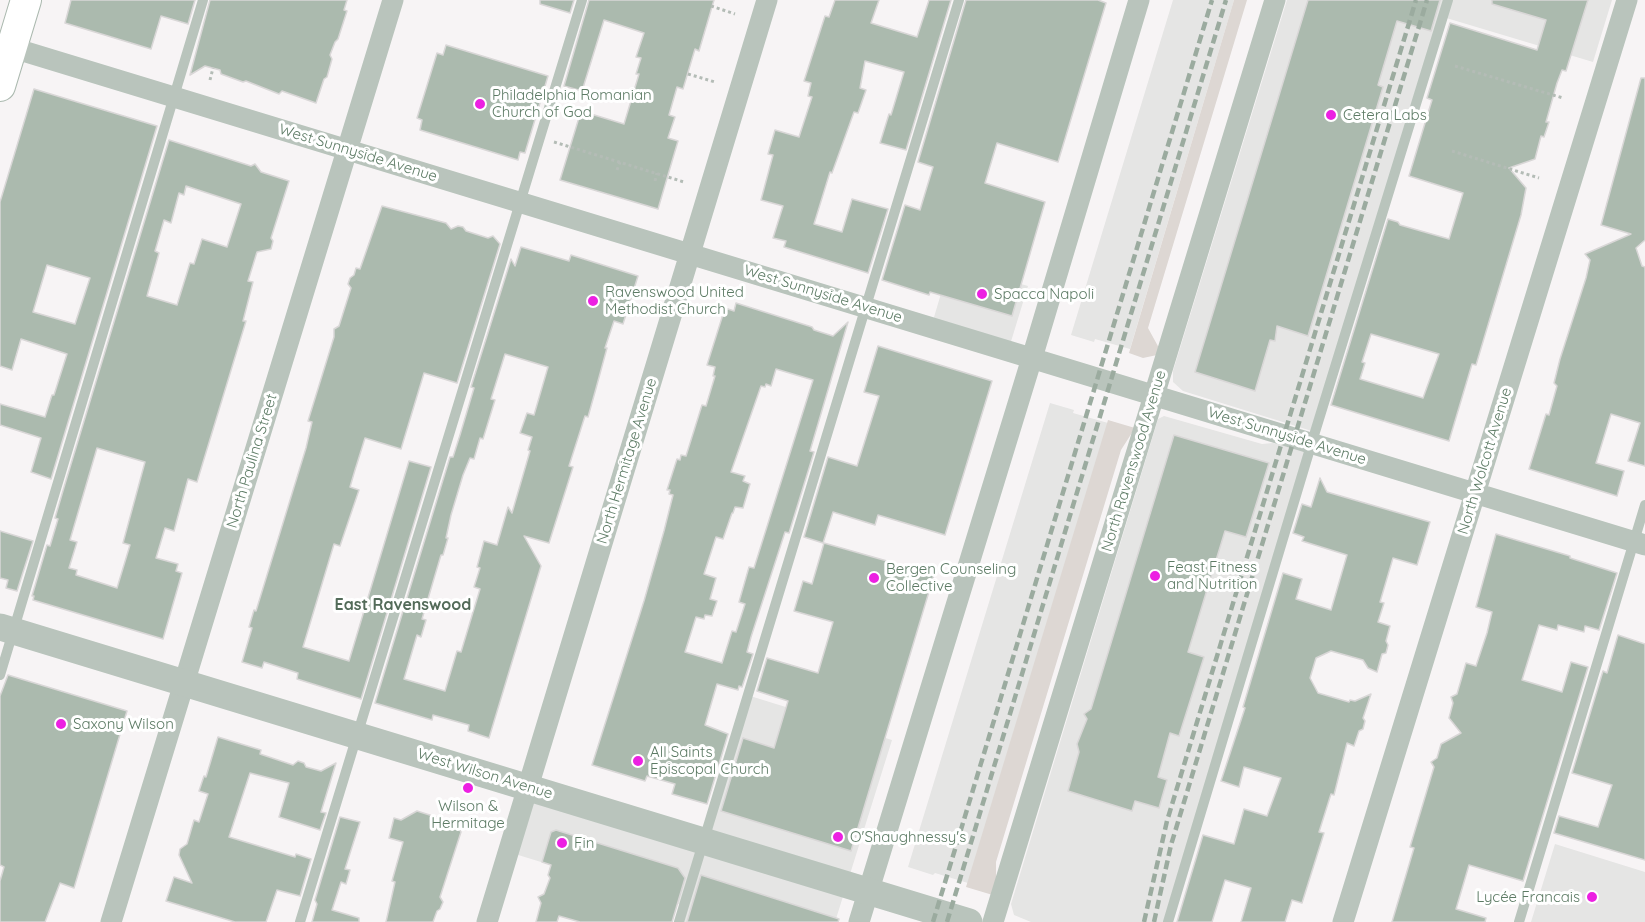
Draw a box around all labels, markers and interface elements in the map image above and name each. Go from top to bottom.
place label: Philadelphia Romanian Church of God [492,86,652,121]
marker: Philadelphia Romanian Church of God [473,97,487,111]
place label: Cetera Labs [1343,106,1427,124]
marker: Cetera Labs [1324,108,1338,122]
street label: West Sunnyside Avenue [277,120,439,186]
street label: West Sunnyside Avenue [742,261,904,327]
place label: Ravenswood United Methodist Church [605,283,744,318]
place label: Spacca Napoli [994,285,1094,303]
marker: Spacca Napoli [975,287,989,301]
marker: Ravenswood United Methodist Church [586,294,600,308]
street label: North Ravenswood Avenue [1098,368,1170,554]
street label: North Hermitage Avenue [593,376,661,546]
street label: North Wolcott Avenue [1454,385,1516,537]
street label: North Paulina Street [223,392,281,530]
street label: West Sunnyside Avenue [1206,403,1368,469]
place label: Feast Fitness and Nutrition [1167,558,1257,593]
place label: Bergen Counseling Collective [886,560,1016,595]
marker: Feast Fitness and Nutrition [1148,569,1162,583]
marker: Bergen Counseling Collective [867,571,881,585]
district label: East Ravenswood [335,595,471,615]
place label: Saxony Wilson [73,715,174,733]
marker: Saxony Wilson [54,717,68,731]
place label: All Saints Episcopal Church [650,743,769,778]
street label: West Wilson Avenue [415,745,555,803]
marker: All Saints Episcopal Church [631,754,645,768]
marker: Wilson & Hermitage [461,781,475,795]
place label: Wilson & Hermitage [431,797,505,832]
place label: O'Shaughnessy's [850,828,966,846]
marker: O'Shaughnessy's [831,830,845,844]
place label: Fin [574,834,594,852]
marker: Fin [555,836,569,850]
place label: Lycée Francais [1476,888,1580,906]
marker: Lycée Francais [1585,890,1599,904]

